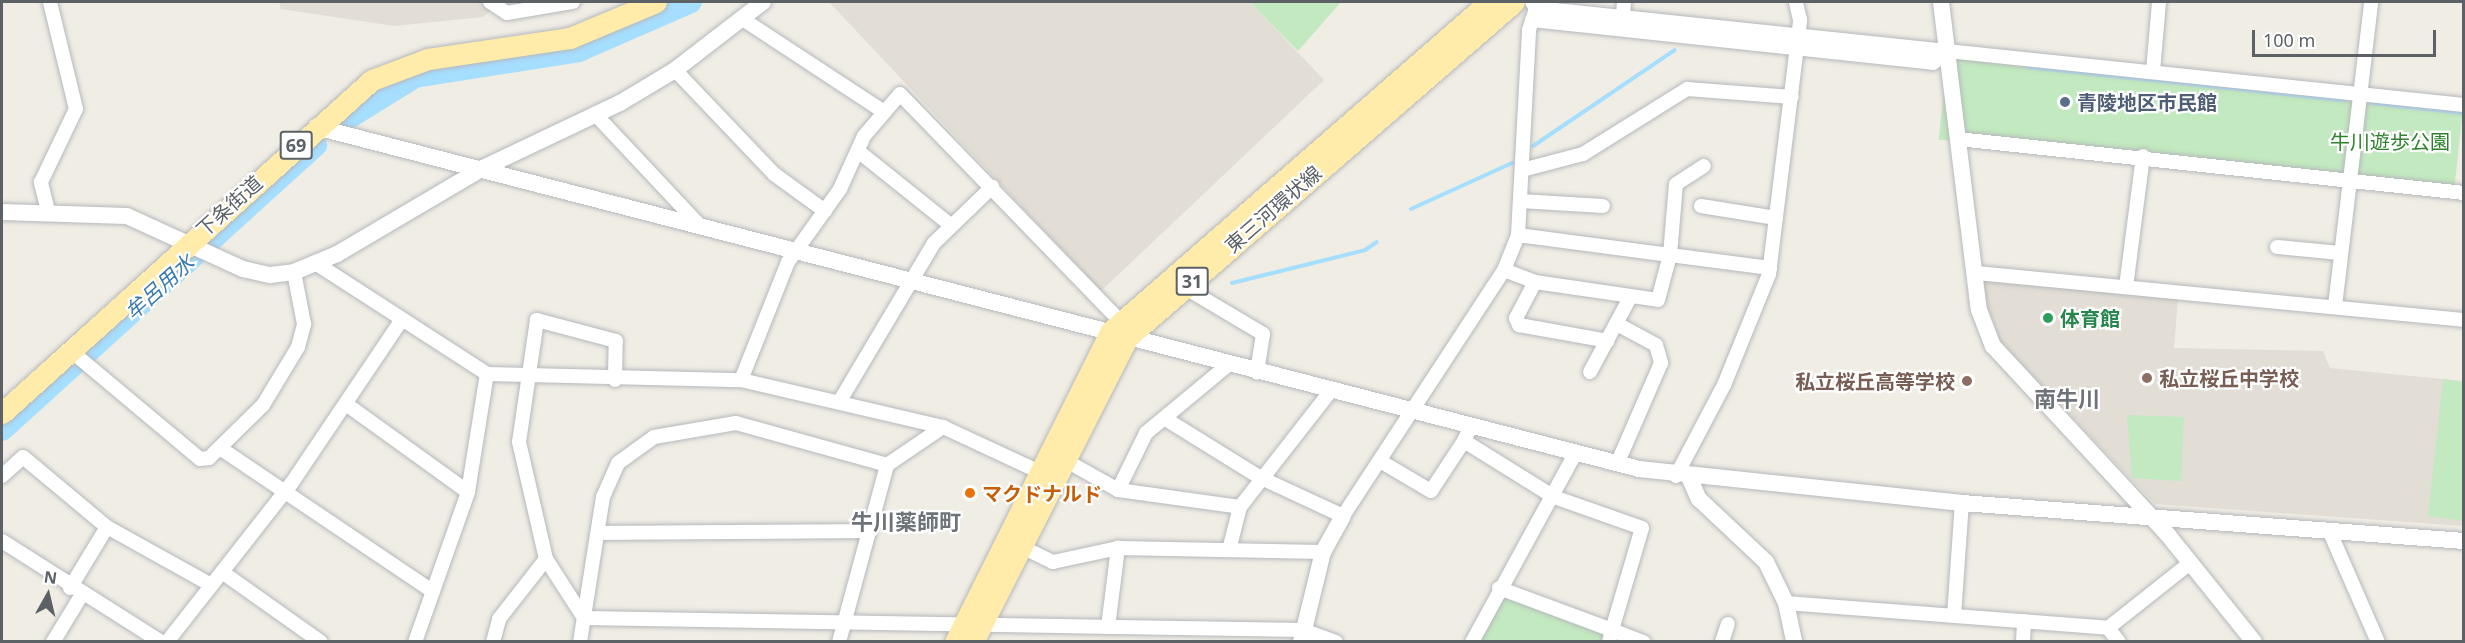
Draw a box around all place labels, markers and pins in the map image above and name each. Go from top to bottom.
place label: 青陵地区市民館 [2077,90,2217,114]
marker: 青陵地区市民館 [2058,95,2072,109]
place label: 体育館 [2060,306,2120,330]
marker: 体育館 [2041,311,2055,325]
place label: 私立桜丘中学校 [2159,366,2299,390]
place label: 私立桜丘高等学校 [1795,369,1955,393]
marker: 私立桜丘中学校 [2140,371,2154,385]
marker: 私立桜丘高等学校 [1960,374,1974,388]
place label: マクドナルド [982,481,1102,505]
marker: マクドナルド [963,486,977,500]

